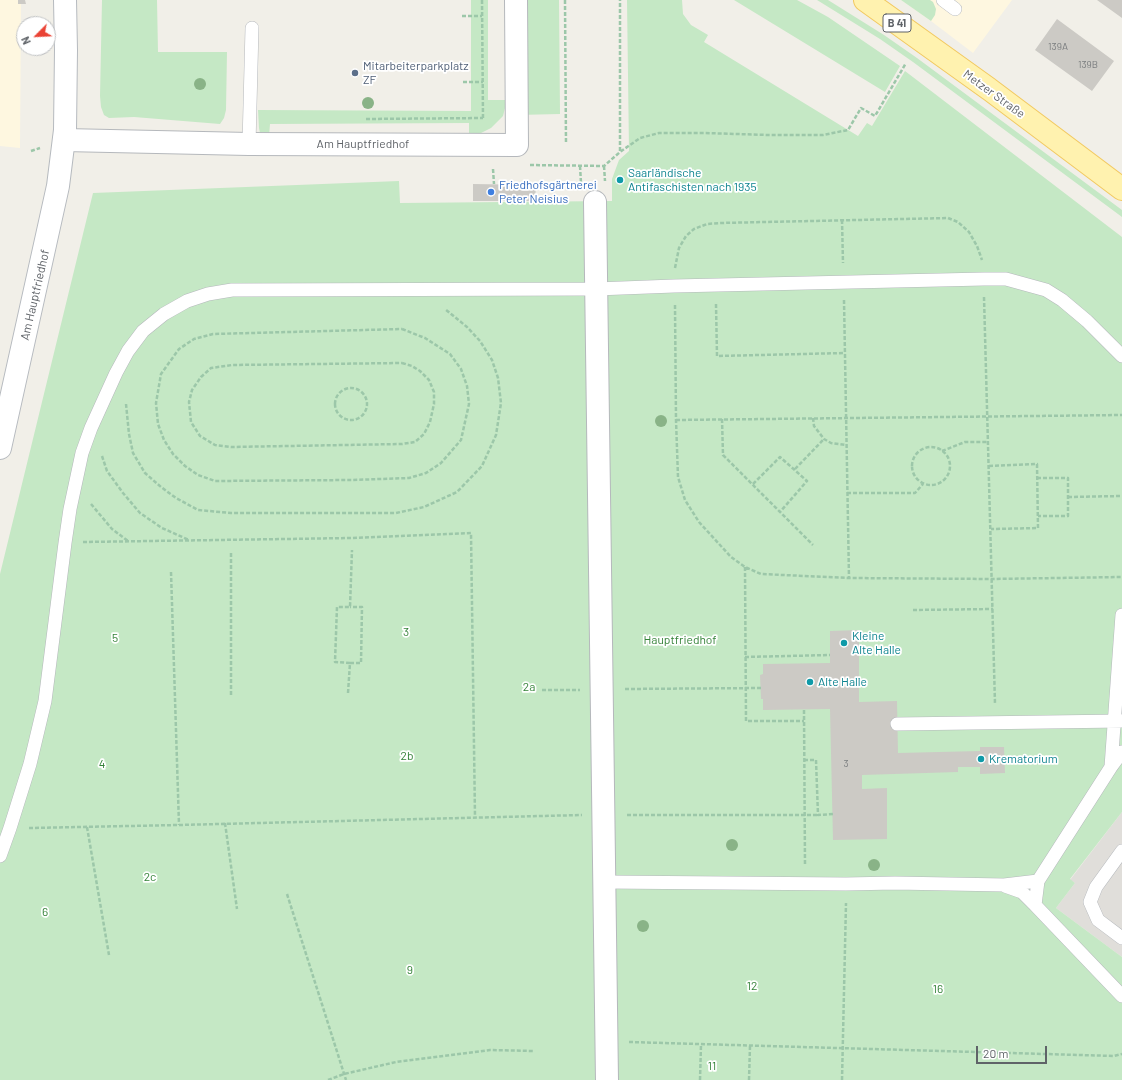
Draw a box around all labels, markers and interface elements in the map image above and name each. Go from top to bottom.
road number: B 41 [883,14,911,32]
north arrow [16,16,56,56]
text: N [18,35,33,47]
house number: 139A [1048,41,1068,53]
place label: Mitarbeiterparkplatz ZF [363,59,469,87]
house number: 139B [1078,59,1098,71]
street label: Metzer Straße [960,67,1028,121]
marker: Mitarbeiterparkplatz ZF [350,68,360,78]
street label: Am Hauptfriedhof [317,137,409,151]
place label: Saarländische Antifaschisten nach 1935 [628,166,757,194]
marker: Saarländische Antifaschisten nach 1935 [615,175,625,185]
place label: Friedhofsgärtnerei Peter Neisius [499,178,597,206]
marker: Friedhofsgärtnerei Peter Neisius [486,187,496,197]
street label: Am Hauptfriedhof [18,248,52,342]
park label: 3 [403,625,409,639]
place label: Kleine Alte Halle [852,629,901,657]
park label: 5 [112,631,118,645]
park label: Hauptfriedhof [643,633,717,647]
marker: Kleine Alte Halle [839,638,849,648]
place label: Alte Halle [818,675,867,689]
marker: Alte Halle [805,677,815,687]
park label: 2a [523,680,535,694]
park label: 2b [401,749,413,763]
place label: Krematorium [989,752,1058,766]
marker: Krematorium [976,754,986,764]
park label: 4 [99,757,105,771]
house number: 3 [843,758,849,770]
park label: 2c [144,870,156,884]
park label: 6 [42,905,48,919]
park label: 9 [407,963,413,977]
park label: 12 [747,979,757,993]
park label: 16 [933,982,943,996]
scale bar [978,1038,1049,1064]
text: 20 m [983,1046,1009,1060]
park label: 11 [708,1059,716,1073]

